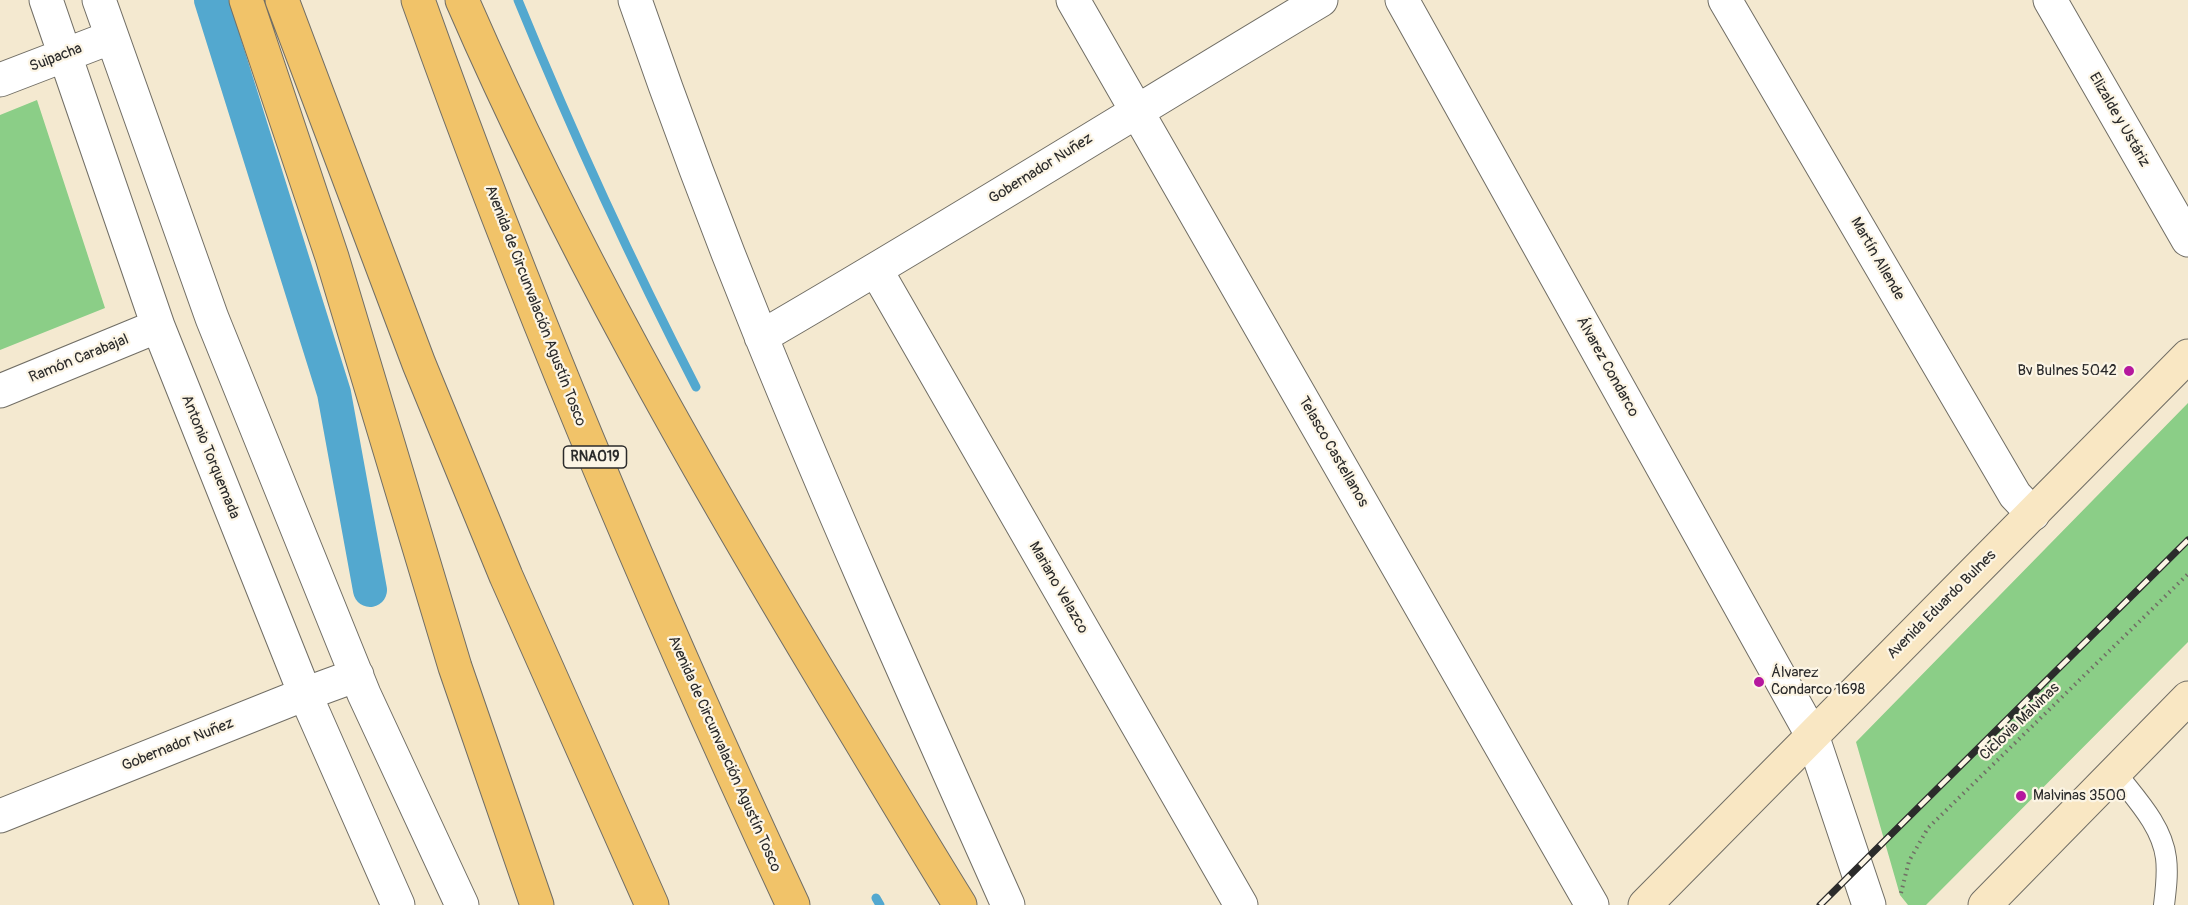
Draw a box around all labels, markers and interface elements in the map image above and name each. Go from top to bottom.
street label: Suipacha [27,40,85,76]
street label: Elizalde y Ustáriz [2085,70,2153,170]
street label: Gobernador Nuñez [986,130,1096,208]
street label: Avenida de Circunvalación Agustín Tosco [481,183,589,429]
street label: Martín Allende [1846,214,1908,304]
street label: Álvarez Condarco [1572,314,1642,420]
street label: Ramón Carabajal [27,331,131,387]
place label: Bv Bulnes 5042 [2018,362,2117,380]
marker: Bv Bulnes 5042 [2122,364,2136,378]
street label: Antonio Torquemada [177,392,243,522]
street label: Telasco Castellanos [1294,394,1372,510]
road number: RNA019 [564,446,626,468]
street label: Mariano Velazco [1024,539,1092,637]
street label: Avenida Eduardo Bulnes [1884,547,2000,663]
street label: Avenida de Circunvalación Agustín Tosco [664,633,784,875]
place label: Álvarez Condarco 1698 [1771,664,1865,699]
marker: Álvarez Condarco 1698 [1752,675,1766,689]
street label: Ciclovia Malvinas [1976,680,2064,764]
street label: Gobernador Nuñez [120,714,236,776]
place label: Malvinas 3500 [2033,787,2126,805]
marker: Malvinas 3500 [2014,789,2028,803]

